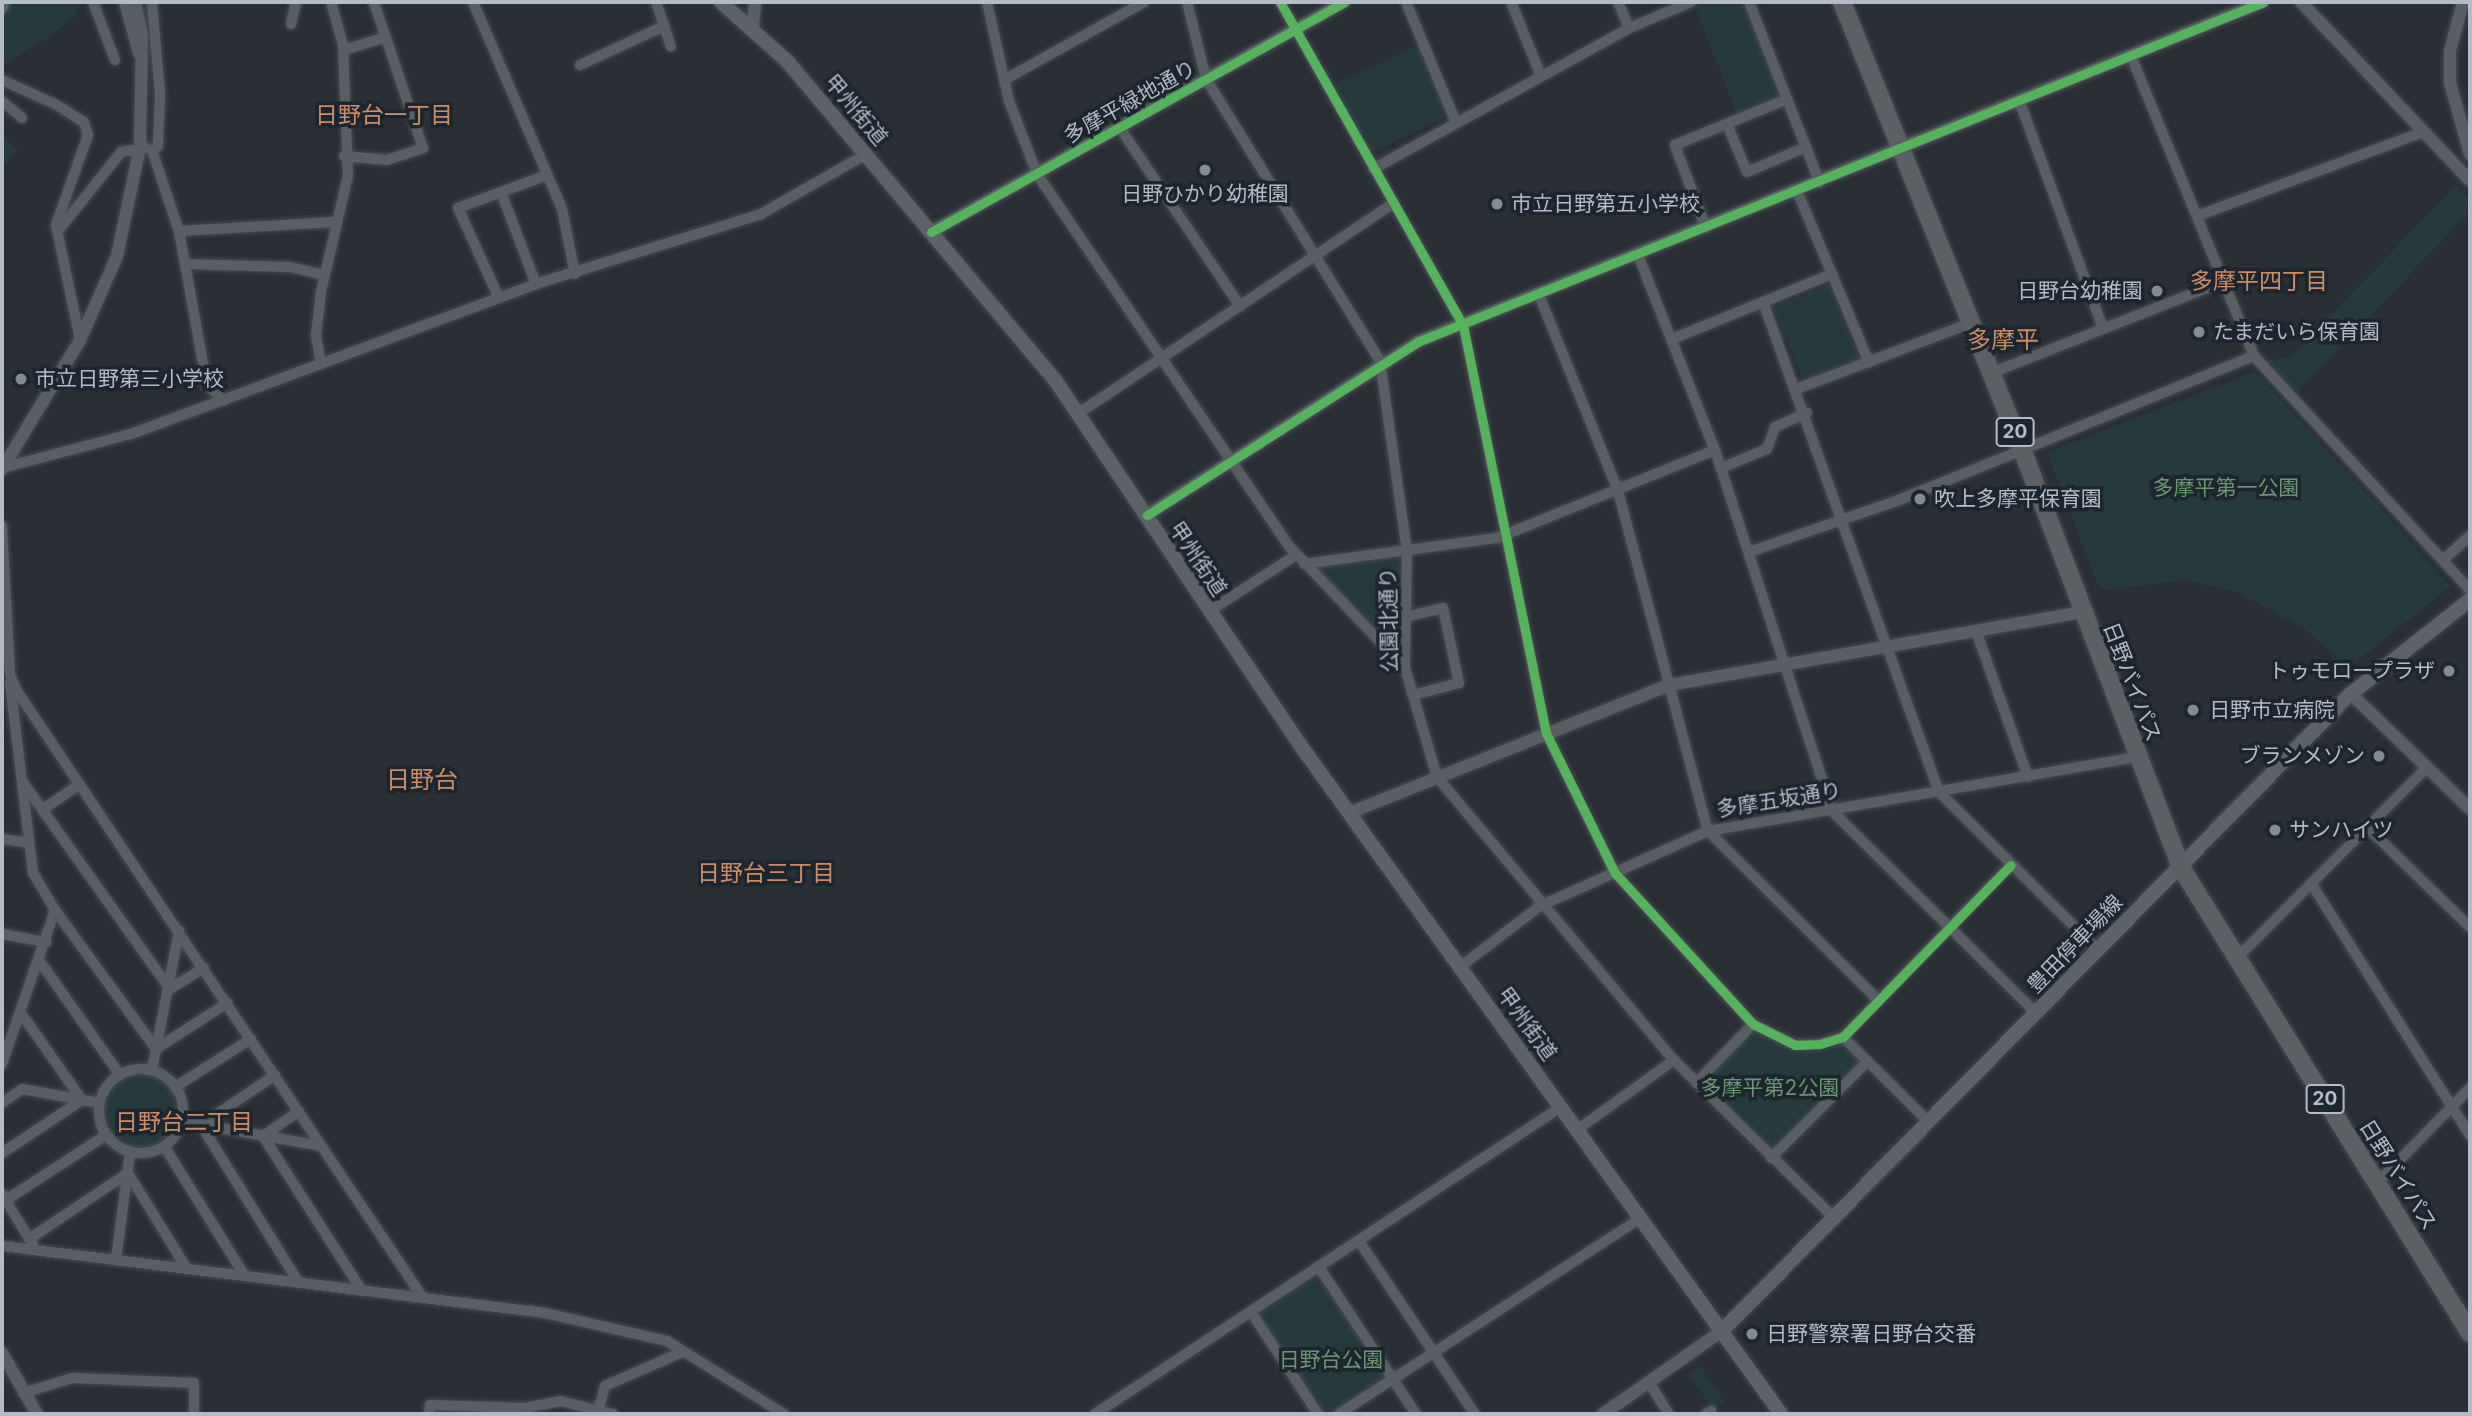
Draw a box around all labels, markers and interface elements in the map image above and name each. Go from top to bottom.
street label: 多摩平緑地通り [1060,55,1200,149]
street label: 甲州街道 [819,70,893,150]
district label: 日野台一丁目 [315,101,453,129]
marker: 日野ひかり幼稚園 [1197,162,1213,178]
place label: 日野ひかり幼稚園 [1121,181,1289,207]
place label: 市立日野第五小学校 [1511,191,1700,217]
marker: 市立日野第五小学校 [1489,196,1505,212]
district label: 多摩平四丁目 [2190,267,2328,295]
place label: 日野台幼稚園 [2017,278,2143,304]
marker: 日野台幼稚園 [2149,283,2165,299]
place label: たまだいら保育園 [2213,319,2381,345]
marker: たまだいら保育園 [2191,324,2207,340]
district label: 多摩平 [1967,326,2039,354]
place label: 市立日野第三小学校 [35,366,224,392]
marker: 市立日野第三小学校 [13,371,29,387]
road number: 20 [1994,416,2036,448]
park label: 多摩平第一公園 [2153,475,2299,501]
place label: 吹上多摩平保育園 [1934,486,2102,512]
marker: 吹上多摩平保育園 [1912,491,1928,507]
street label: 甲州街道 [1164,517,1232,601]
street label: 公園北通り [1375,567,1403,673]
street label: 日野バイパス [2098,619,2166,745]
place label: トゥモロープラザ [2267,658,2435,684]
marker: トゥモロープラザ [2441,663,2457,679]
place label: 日野市立病院 [2209,697,2335,723]
marker: 日野市立病院 [2183,700,2203,720]
place label: ブランメゾン [2239,743,2365,769]
marker: ブランメゾン [2371,748,2387,764]
district label: 日野台 [386,766,458,794]
street label: 多摩五坂通り [1715,778,1843,822]
place label: サンハイツ [2289,817,2394,843]
marker: サンハイツ [2267,822,2283,838]
district label: 日野台三丁目 [697,859,835,887]
street label: 豊田停車場線 [2022,890,2128,998]
street label: 甲州街道 [1492,983,1562,1065]
park label: 多摩平第2公園 [1701,1075,1839,1101]
road number: 20 [2304,1084,2346,1114]
district label: 日野台二丁目 [115,1108,253,1136]
street label: 日野バイパス [2354,1115,2442,1235]
place label: 日野警察署日野台交番 [1766,1321,1976,1347]
marker: 日野警察署日野台交番 [1744,1326,1760,1342]
park label: 日野台公園 [1279,1347,1383,1373]

